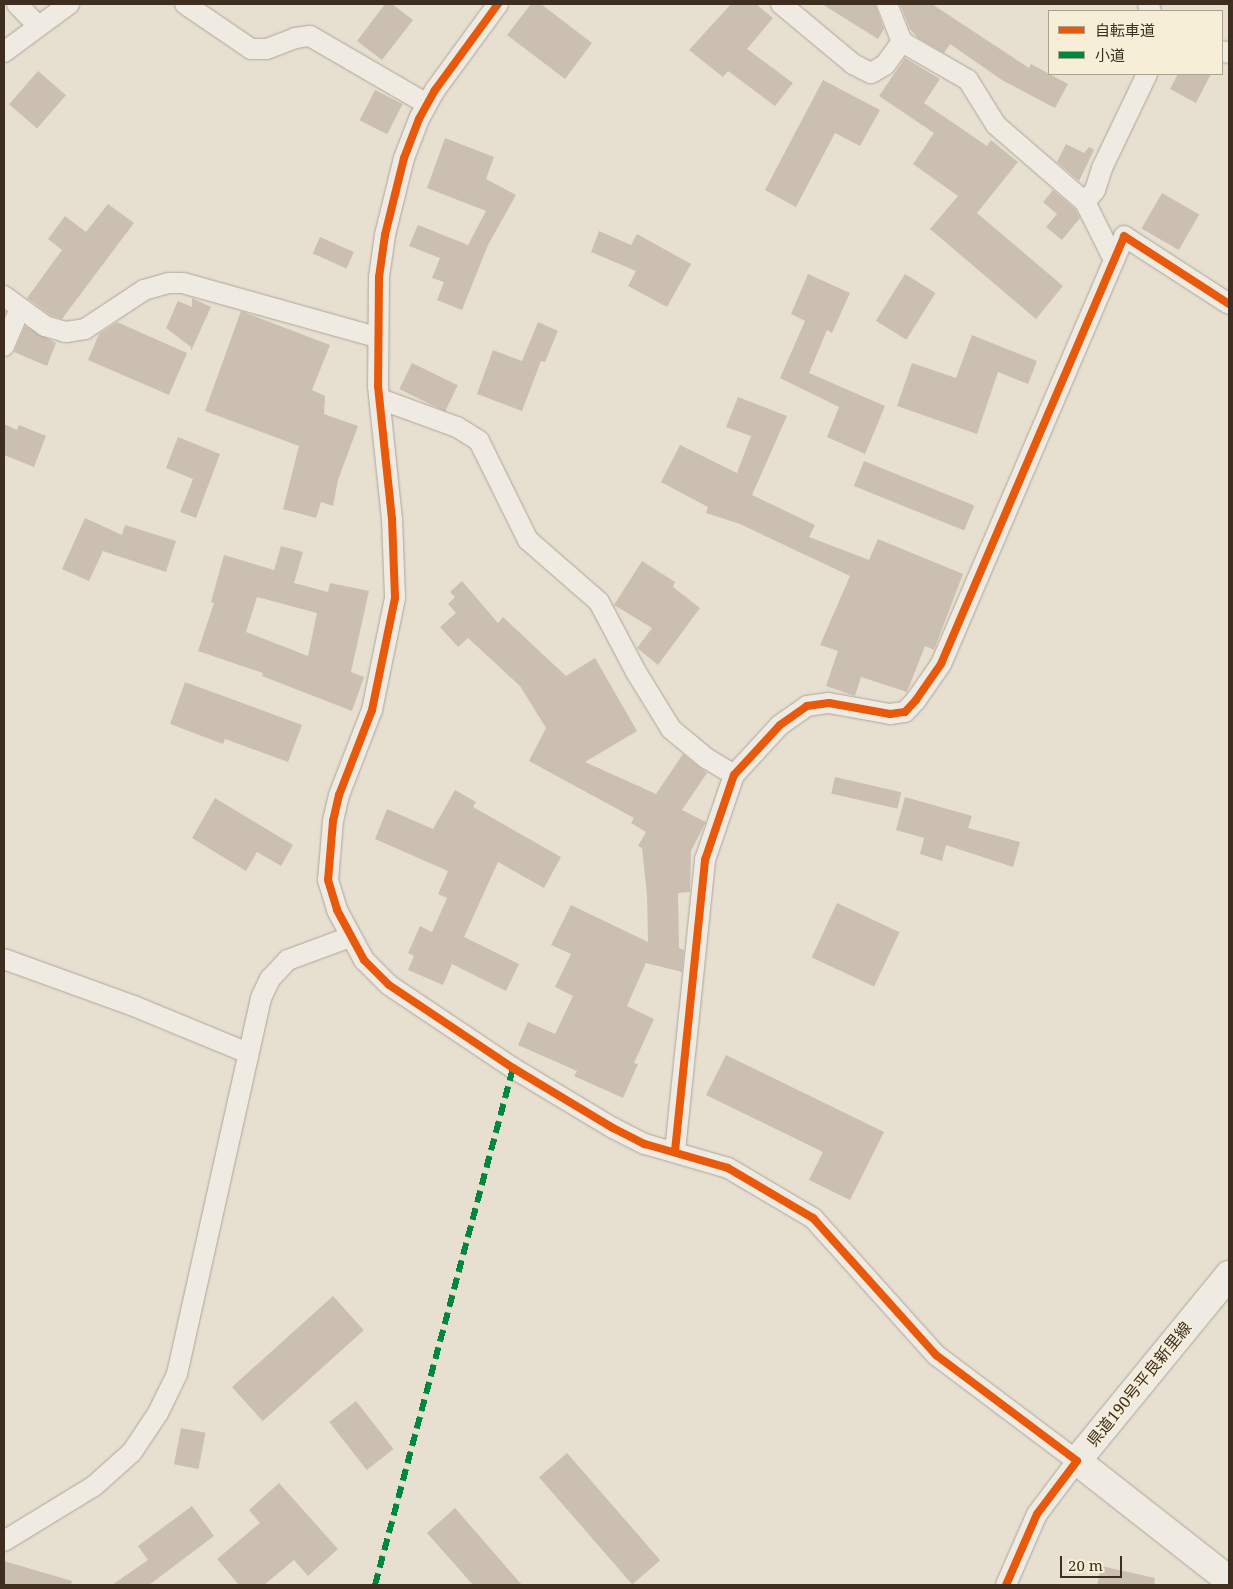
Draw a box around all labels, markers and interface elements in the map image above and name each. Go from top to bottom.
legend [1048,10,1223,75]
text: 自転車道 [1095,20,1155,40]
text: 小道 [1095,45,1125,65]
street label: 県道190号平良新里線 [1083,1318,1195,1450]
scale bar [1063,1546,1126,1578]
text: 20 m [1068,1555,1103,1575]

